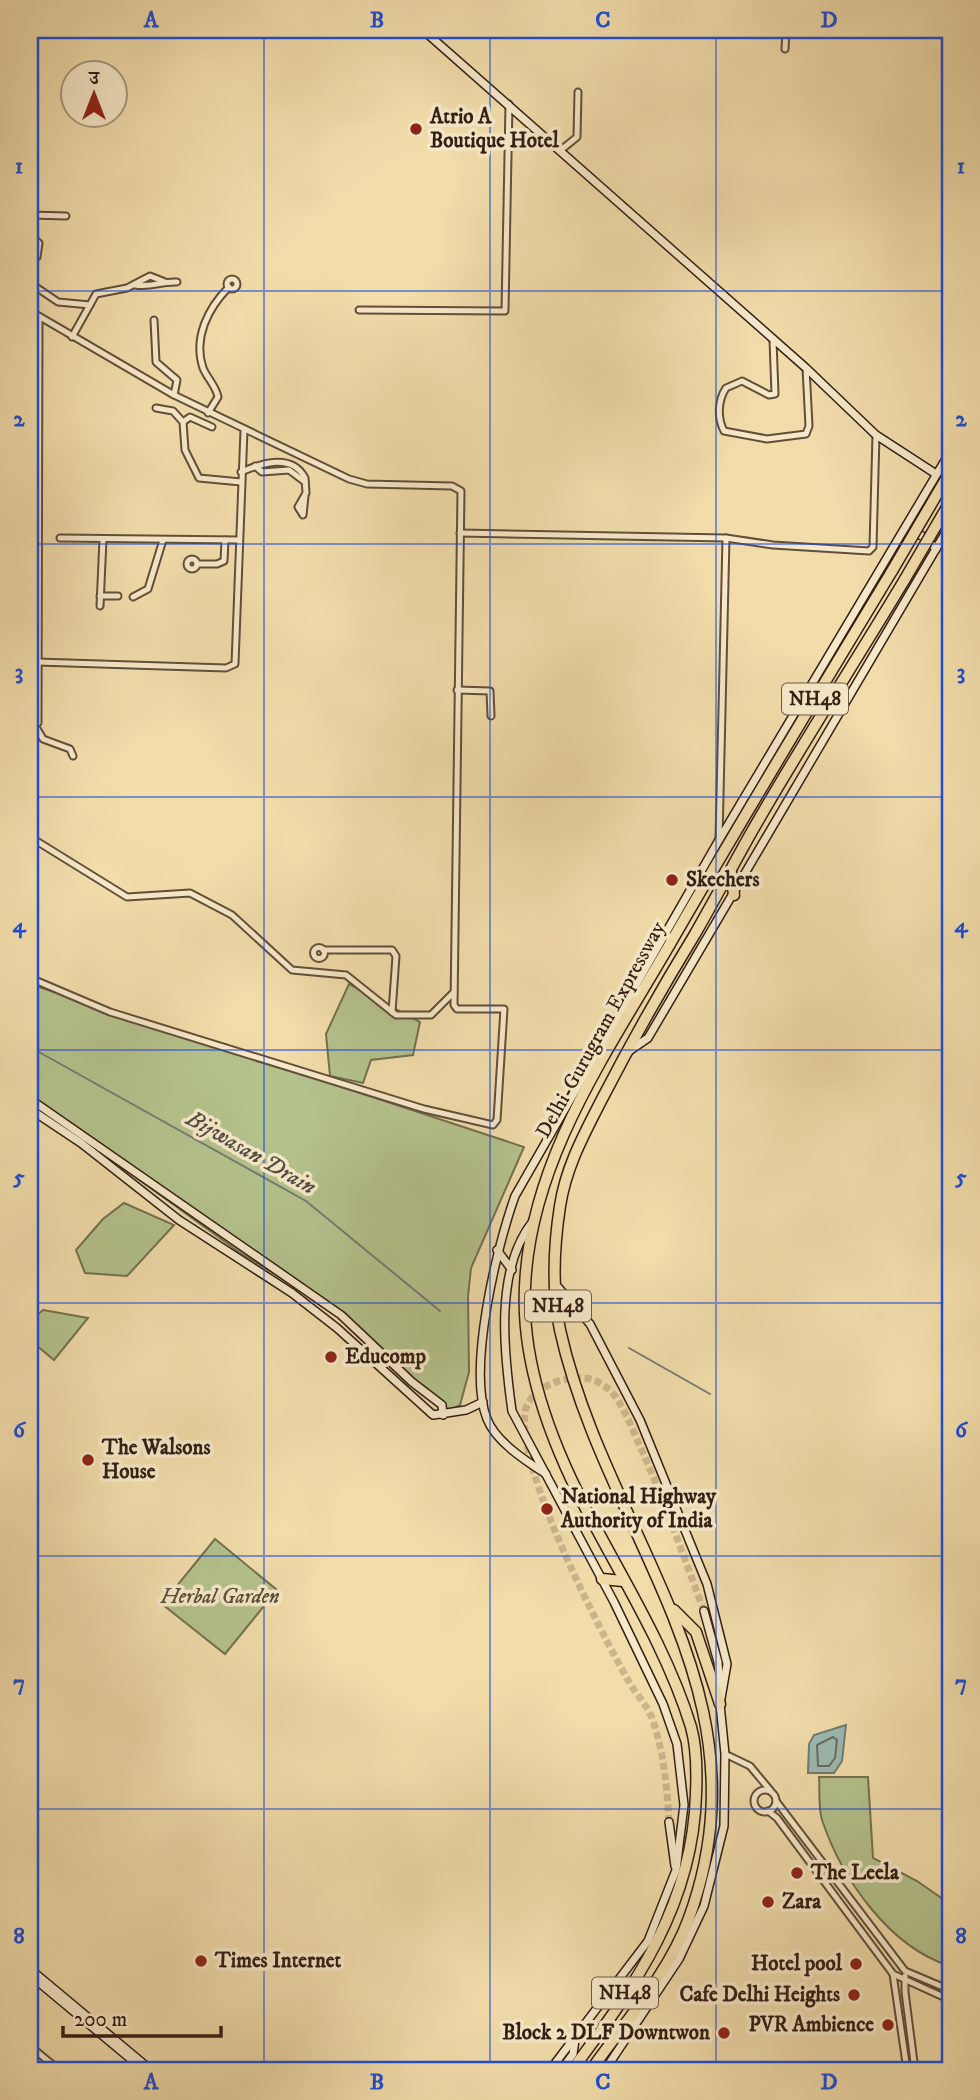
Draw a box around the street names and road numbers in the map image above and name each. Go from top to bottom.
road number: NH48 [782,684,848,714]
street label: Delhi-Gurugram Expressway [530,916,672,1143]
road number: NH48 [525,1290,591,1322]
road number: NH48 [592,1978,658,2008]

